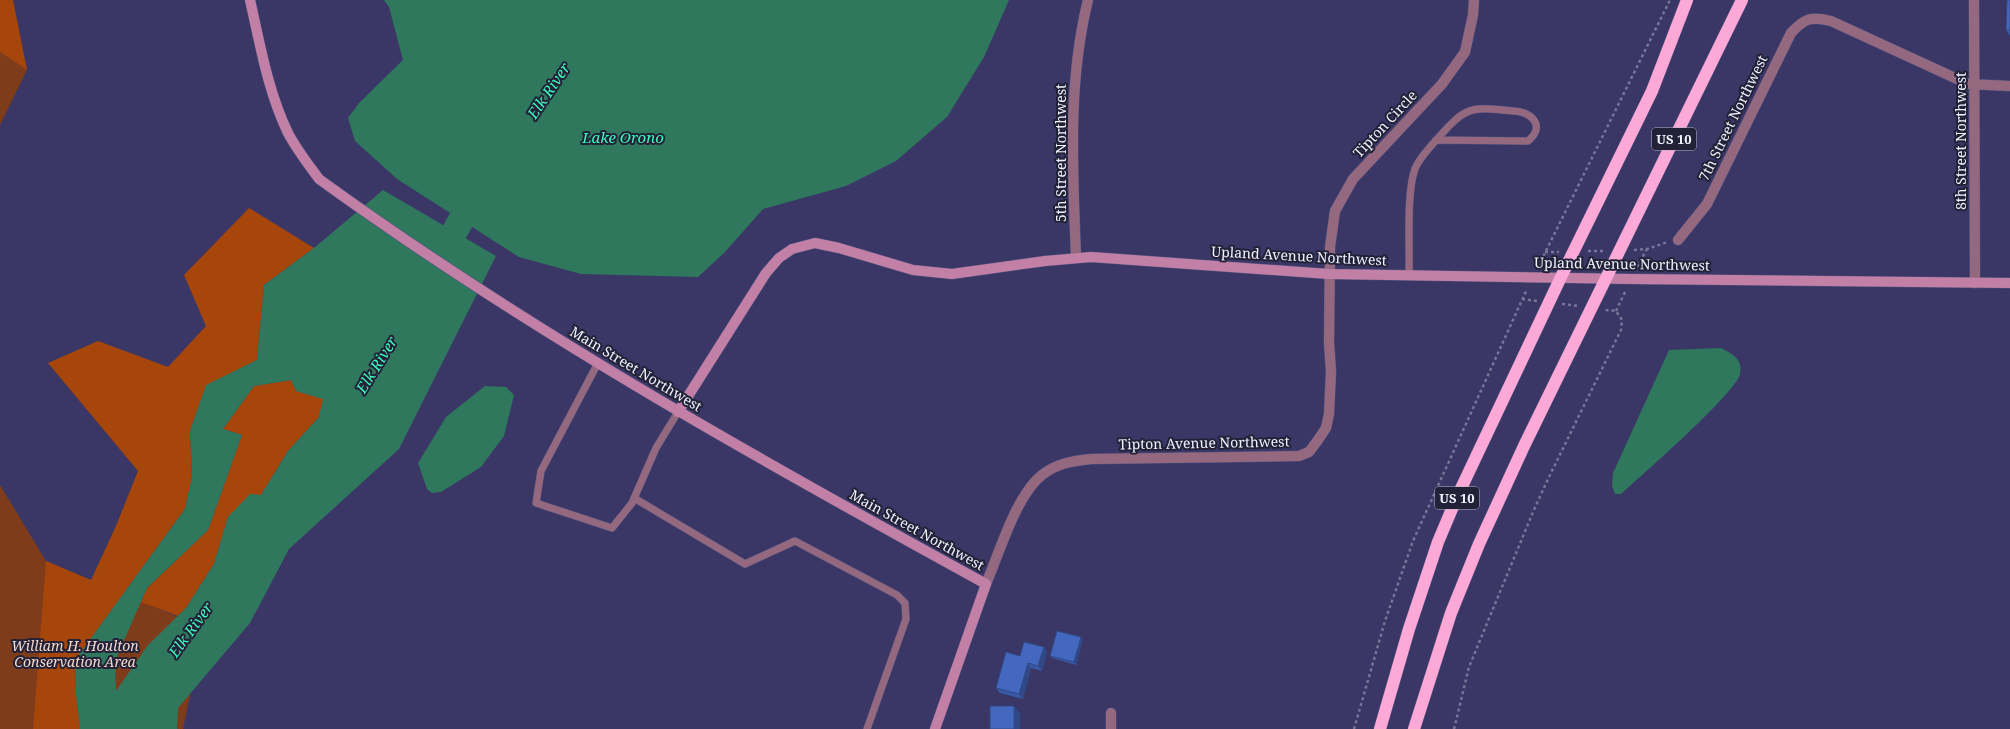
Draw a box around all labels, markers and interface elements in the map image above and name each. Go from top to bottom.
street label: 7th Street Northwest [1694,52,1771,184]
water label: Elk River [522,58,575,123]
street label: 8th Street Northwest [1951,72,1970,210]
street label: 5th Street Northwest [1051,84,1070,222]
street label: Tipton Circle [1348,86,1421,161]
water label: Lake Orono [581,127,664,147]
road number: US 10 [1652,128,1696,150]
street label: Upland Avenue Northwest [1211,241,1387,270]
street label: Upland Avenue Northwest [1534,252,1710,275]
street label: Main Street Northwest [567,322,706,416]
water label: Elk River [350,331,402,397]
street label: Tipton Avenue Northwest [1118,432,1290,453]
street label: Main Street Northwest [847,485,988,574]
road number: US 10 [1435,487,1479,509]
water label: Elk River [163,597,217,662]
park label: William H. Houlton Conservation Area [11,636,139,671]

